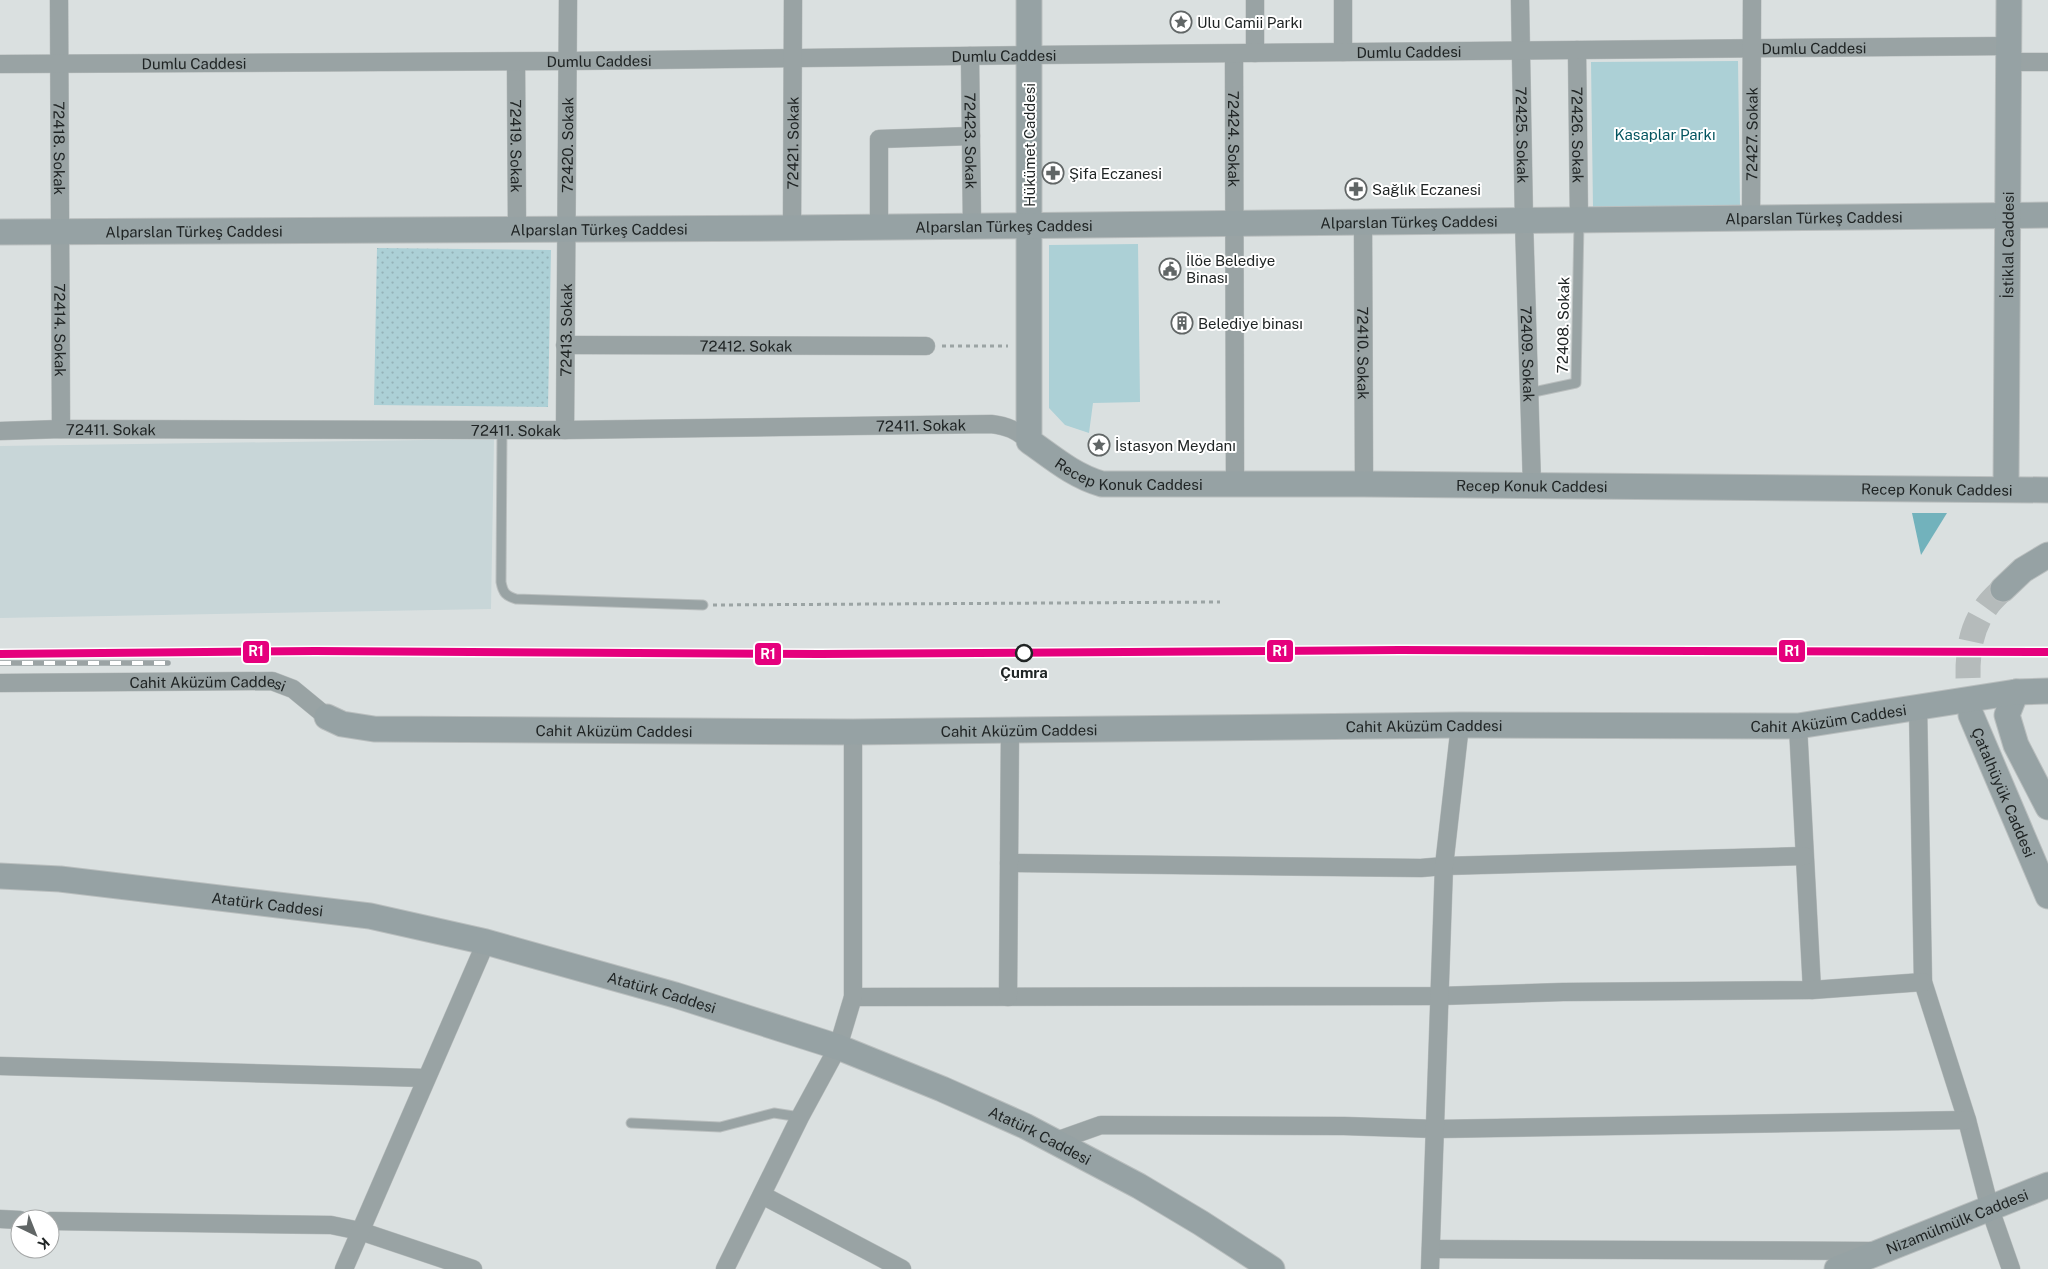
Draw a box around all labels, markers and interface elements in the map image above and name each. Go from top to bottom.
place icon: Ulu Camii Parkı [1169,10,1193,34]
place label: Ulu Camii Parkı [1197,14,1302,31]
street label: Dumlu Caddesi [1761,39,1867,57]
street label: Dumlu Caddesi [1356,43,1462,60]
street label: Dumlu Caddesi [951,46,1057,65]
street label: Dumlu Caddesi [546,51,652,70]
street label: Dumlu Caddesi [141,54,247,72]
street label: Hükümet Caddesi [1021,83,1038,207]
street label: 72425. Sokak [1513,87,1532,183]
street label: 72426. Sokak [1569,87,1587,183]
street label: 72427. Sokak [1743,87,1760,181]
street label: 72424. Sokak [1226,91,1243,187]
street label: 72423. Sokak [962,93,980,189]
street label: 72421. Sokak [784,96,801,190]
street label: 72420. Sokak [558,97,576,193]
street label: 72419. Sokak [508,99,525,193]
street label: 72418. Sokak [51,101,68,195]
park label: Kasaplar Parkı [1614,126,1716,143]
pharmacy icon: Şifa Eczanesi [1041,161,1065,185]
place label: Şifa Eczanesi [1069,165,1162,182]
pharmacy icon: Sağlık Eczanesi [1344,177,1368,201]
place label: Sağlık Eczanesi [1372,181,1481,198]
street label: İstiklal Caddesi [1998,191,2016,299]
street label: Alparslan Türkeş Caddesi [1725,208,1903,227]
street label: Alparslan Türkeş Caddesi [1320,212,1498,231]
street label: Alparslan Türkeş Caddesi [915,216,1093,235]
street label: Alparslan Türkeş Caddesi [510,220,688,238]
street label: Alparslan Türkeş Caddesi [105,222,283,240]
place label: İlöe Belediye Binası [1186,251,1275,286]
public building icon: İlöe Belediye Binası [1158,257,1182,281]
street label: 72408. Sokak [1554,277,1572,373]
street label: 72414. Sokak [52,283,69,377]
street label: 72413. Sokak [557,283,575,377]
street label: 72409. Sokak [1518,305,1538,402]
street label: 72410. Sokak [1355,306,1372,400]
building icon: Belediye binası [1170,311,1194,335]
place label: Belediye binası [1198,315,1303,332]
street label: 72412. Sokak [699,337,793,354]
street label: 72411. Sokak [876,416,966,434]
street label: 72411. Sokak [66,421,156,438]
street label: 72411. Sokak [471,421,561,438]
place icon: İstasyon Meydanı [1087,433,1111,457]
place label: İstasyon Meydanı [1115,436,1236,454]
street label: Recep Konuk Caddesi [1052,454,1203,493]
street label: Recep Konuk Caddesi [1456,476,1608,495]
street label: Recep Konuk Caddesi [1861,480,2013,498]
line badge: R1 [1266,639,1294,663]
line badge: R1 [1778,639,1806,663]
line badge: R1 [242,640,270,664]
line badge: R1 [754,642,782,666]
text: R1 [248,643,264,659]
text: R1 [1272,643,1288,659]
text: R1 [1784,643,1800,659]
marker: Çumra [1015,644,1033,662]
text: R1 [760,646,776,662]
place label: Çumra [1000,664,1048,681]
street label: Cahit Aküzüm Caddesi [129,672,289,694]
street label: Cahit Aküzüm Caddesi [1751,701,1907,735]
street label: Cahit Aküzüm Caddesi [1345,716,1502,735]
street label: Cahit Aküzüm Caddesi [941,721,1098,739]
street label: Cahit Aküzüm Caddesi [536,722,693,739]
street label: Çatalhüyük Caddesi [1969,725,2039,860]
street label: Atatürk Caddesi [211,889,324,919]
street label: Atatürk Caddesi [606,968,718,1016]
street label: Atatürk Caddesi [986,1102,1094,1168]
street label: Nizamülmülk Caddesi [1883,1185,2030,1257]
north arrow [10,1209,60,1259]
text: K [35,1234,53,1253]

